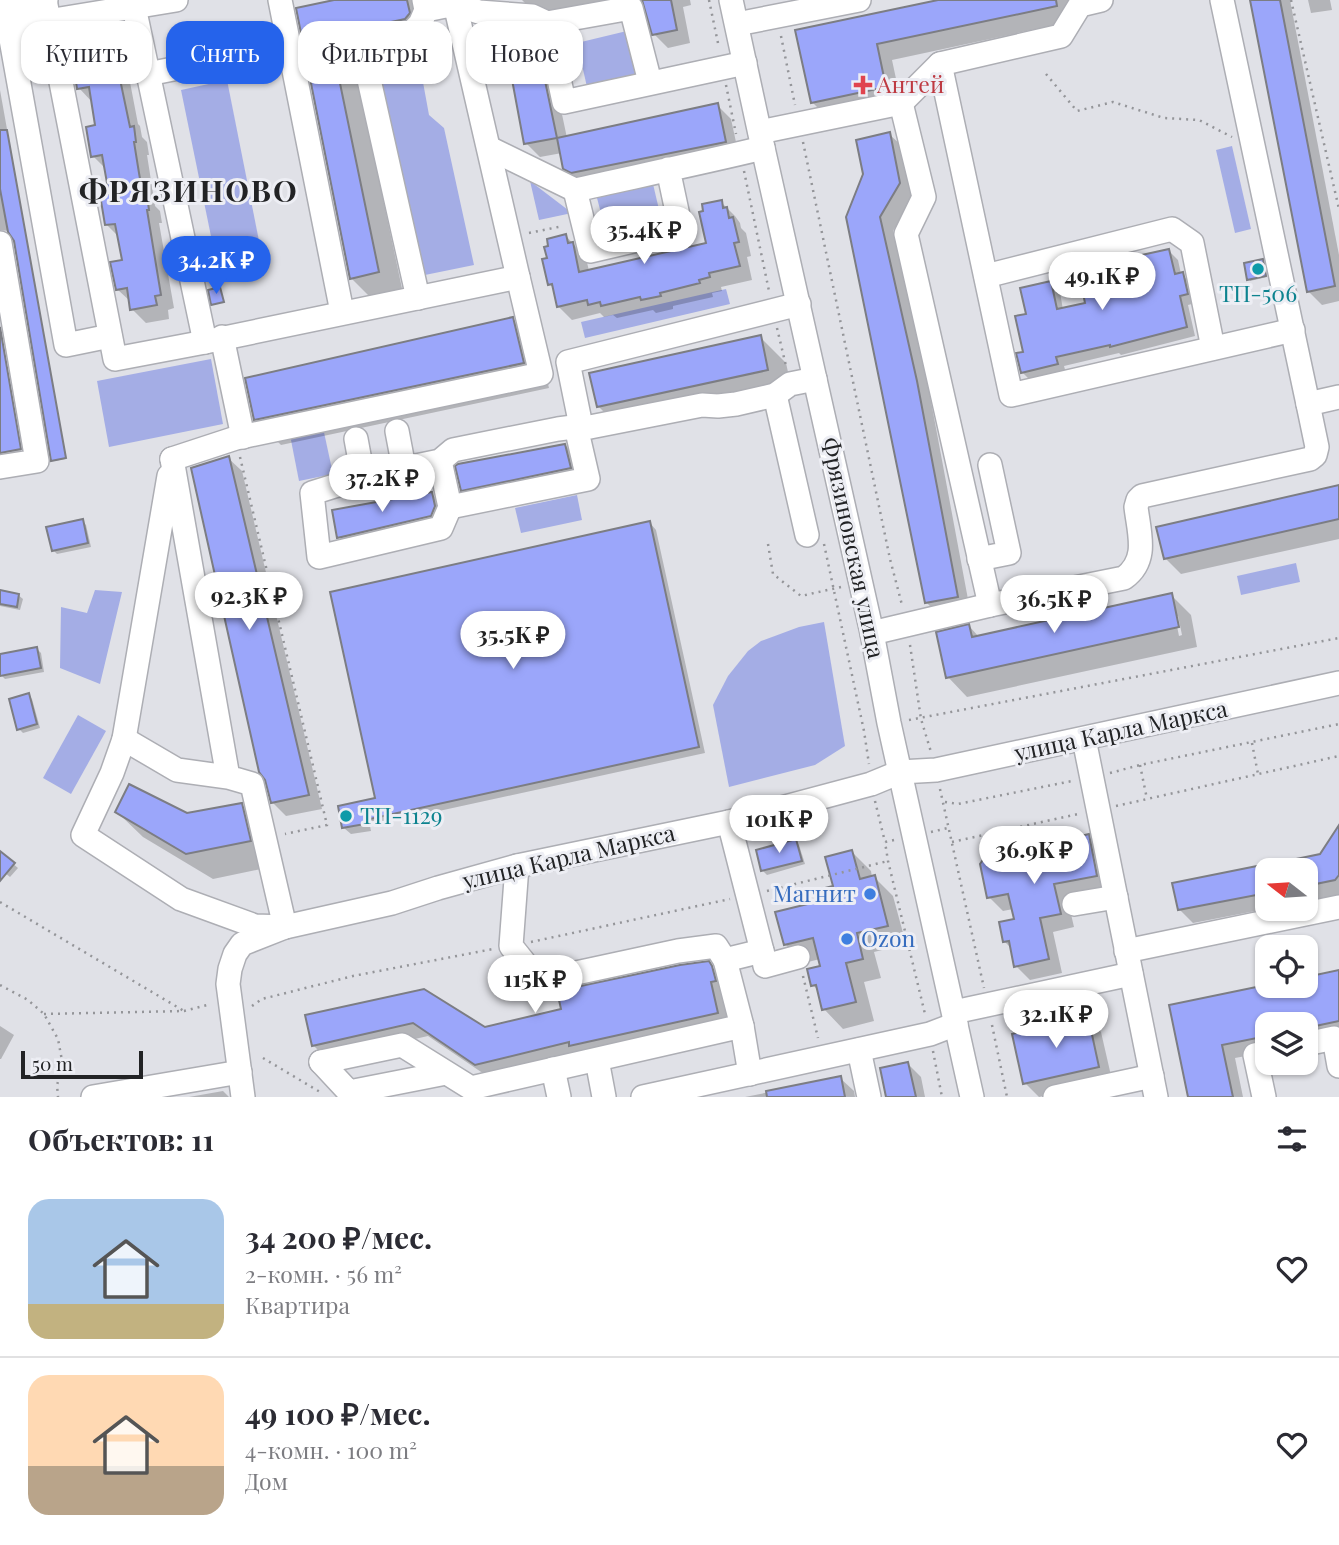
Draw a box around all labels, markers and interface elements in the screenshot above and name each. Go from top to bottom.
chip: Купить [21,21,152,84]
chip: Снять [166,21,284,84]
chip: Фильтры [298,21,452,84]
chip: Новое [466,21,583,84]
place label: Антей [876,68,944,99]
marker: Антей [855,77,871,93]
district label: ФРЯЗИНОВО [79,170,299,210]
pin: 35.4K ₽ [579,206,709,266]
text: 35.4K ₽ [606,213,682,244]
pin: 34.2K ₽ [151,236,281,296]
text: 34.2K ₽ [178,243,254,274]
pin: 49.1K ₽ [1037,252,1167,312]
text: 49.1K ₽ [1065,259,1139,290]
marker: ТП-506 [1250,261,1266,277]
place label: ТП-506 [1219,277,1297,308]
street label: Фрязиновская улица [816,434,893,662]
pin: 37.2K ₽ [317,454,447,514]
text: 37.2K ₽ [345,461,419,492]
pin: 92.3K ₽ [184,572,314,632]
pin: 36.5K ₽ [989,576,1119,635]
text: 92.3K ₽ [211,579,287,610]
text: 36.5K ₽ [1016,582,1092,613]
pin: 35.5K ₽ [448,612,578,671]
text: 35.5K ₽ [476,618,550,649]
street label: улица Карла Маркса [1010,692,1231,767]
pin: 101K ₽ [722,796,836,855]
place label: ТП-1129 [360,799,443,830]
text: 101K ₽ [745,802,813,833]
marker: ТП-1129 [338,808,354,824]
street label: улица Карла Маркса [458,816,678,895]
pin: 36.9K ₽ [969,826,1099,886]
text: 36.9K ₽ [995,833,1073,864]
north arrow [1255,858,1318,920]
map controls [1255,858,1318,1075]
place label: Магнит [773,877,856,908]
marker: Магнит [862,886,878,902]
place label: Ozon [861,922,916,953]
marker: Ozon [839,931,855,947]
button: locate [1255,935,1318,998]
pin: 115K ₽ [478,956,592,1015]
text: 115K ₽ [504,962,566,993]
pin: 32.1K ₽ [991,990,1121,1050]
text: 32.1K ₽ [1019,997,1093,1028]
button: layers [1255,1012,1318,1075]
scale bar [21,1048,144,1080]
text: 50 m [32,1050,73,1076]
text: Объектов: 11 [28,1119,214,1159]
icon: filters [1273,1120,1311,1158]
text: 34 200 ₽/мес. [245,1217,432,1257]
icon: home [84,1227,168,1311]
icon: heart [1273,1250,1311,1288]
text: 2-комн. · 56 m² [245,1258,402,1289]
text: Квартира [245,1289,350,1320]
text: 49 100 ₽/мес. [245,1393,431,1433]
icon: home [84,1403,168,1487]
icon: heart [1273,1426,1311,1464]
text: 4-комн. · 100 m² [245,1434,417,1465]
text: Дом [245,1465,288,1496]

